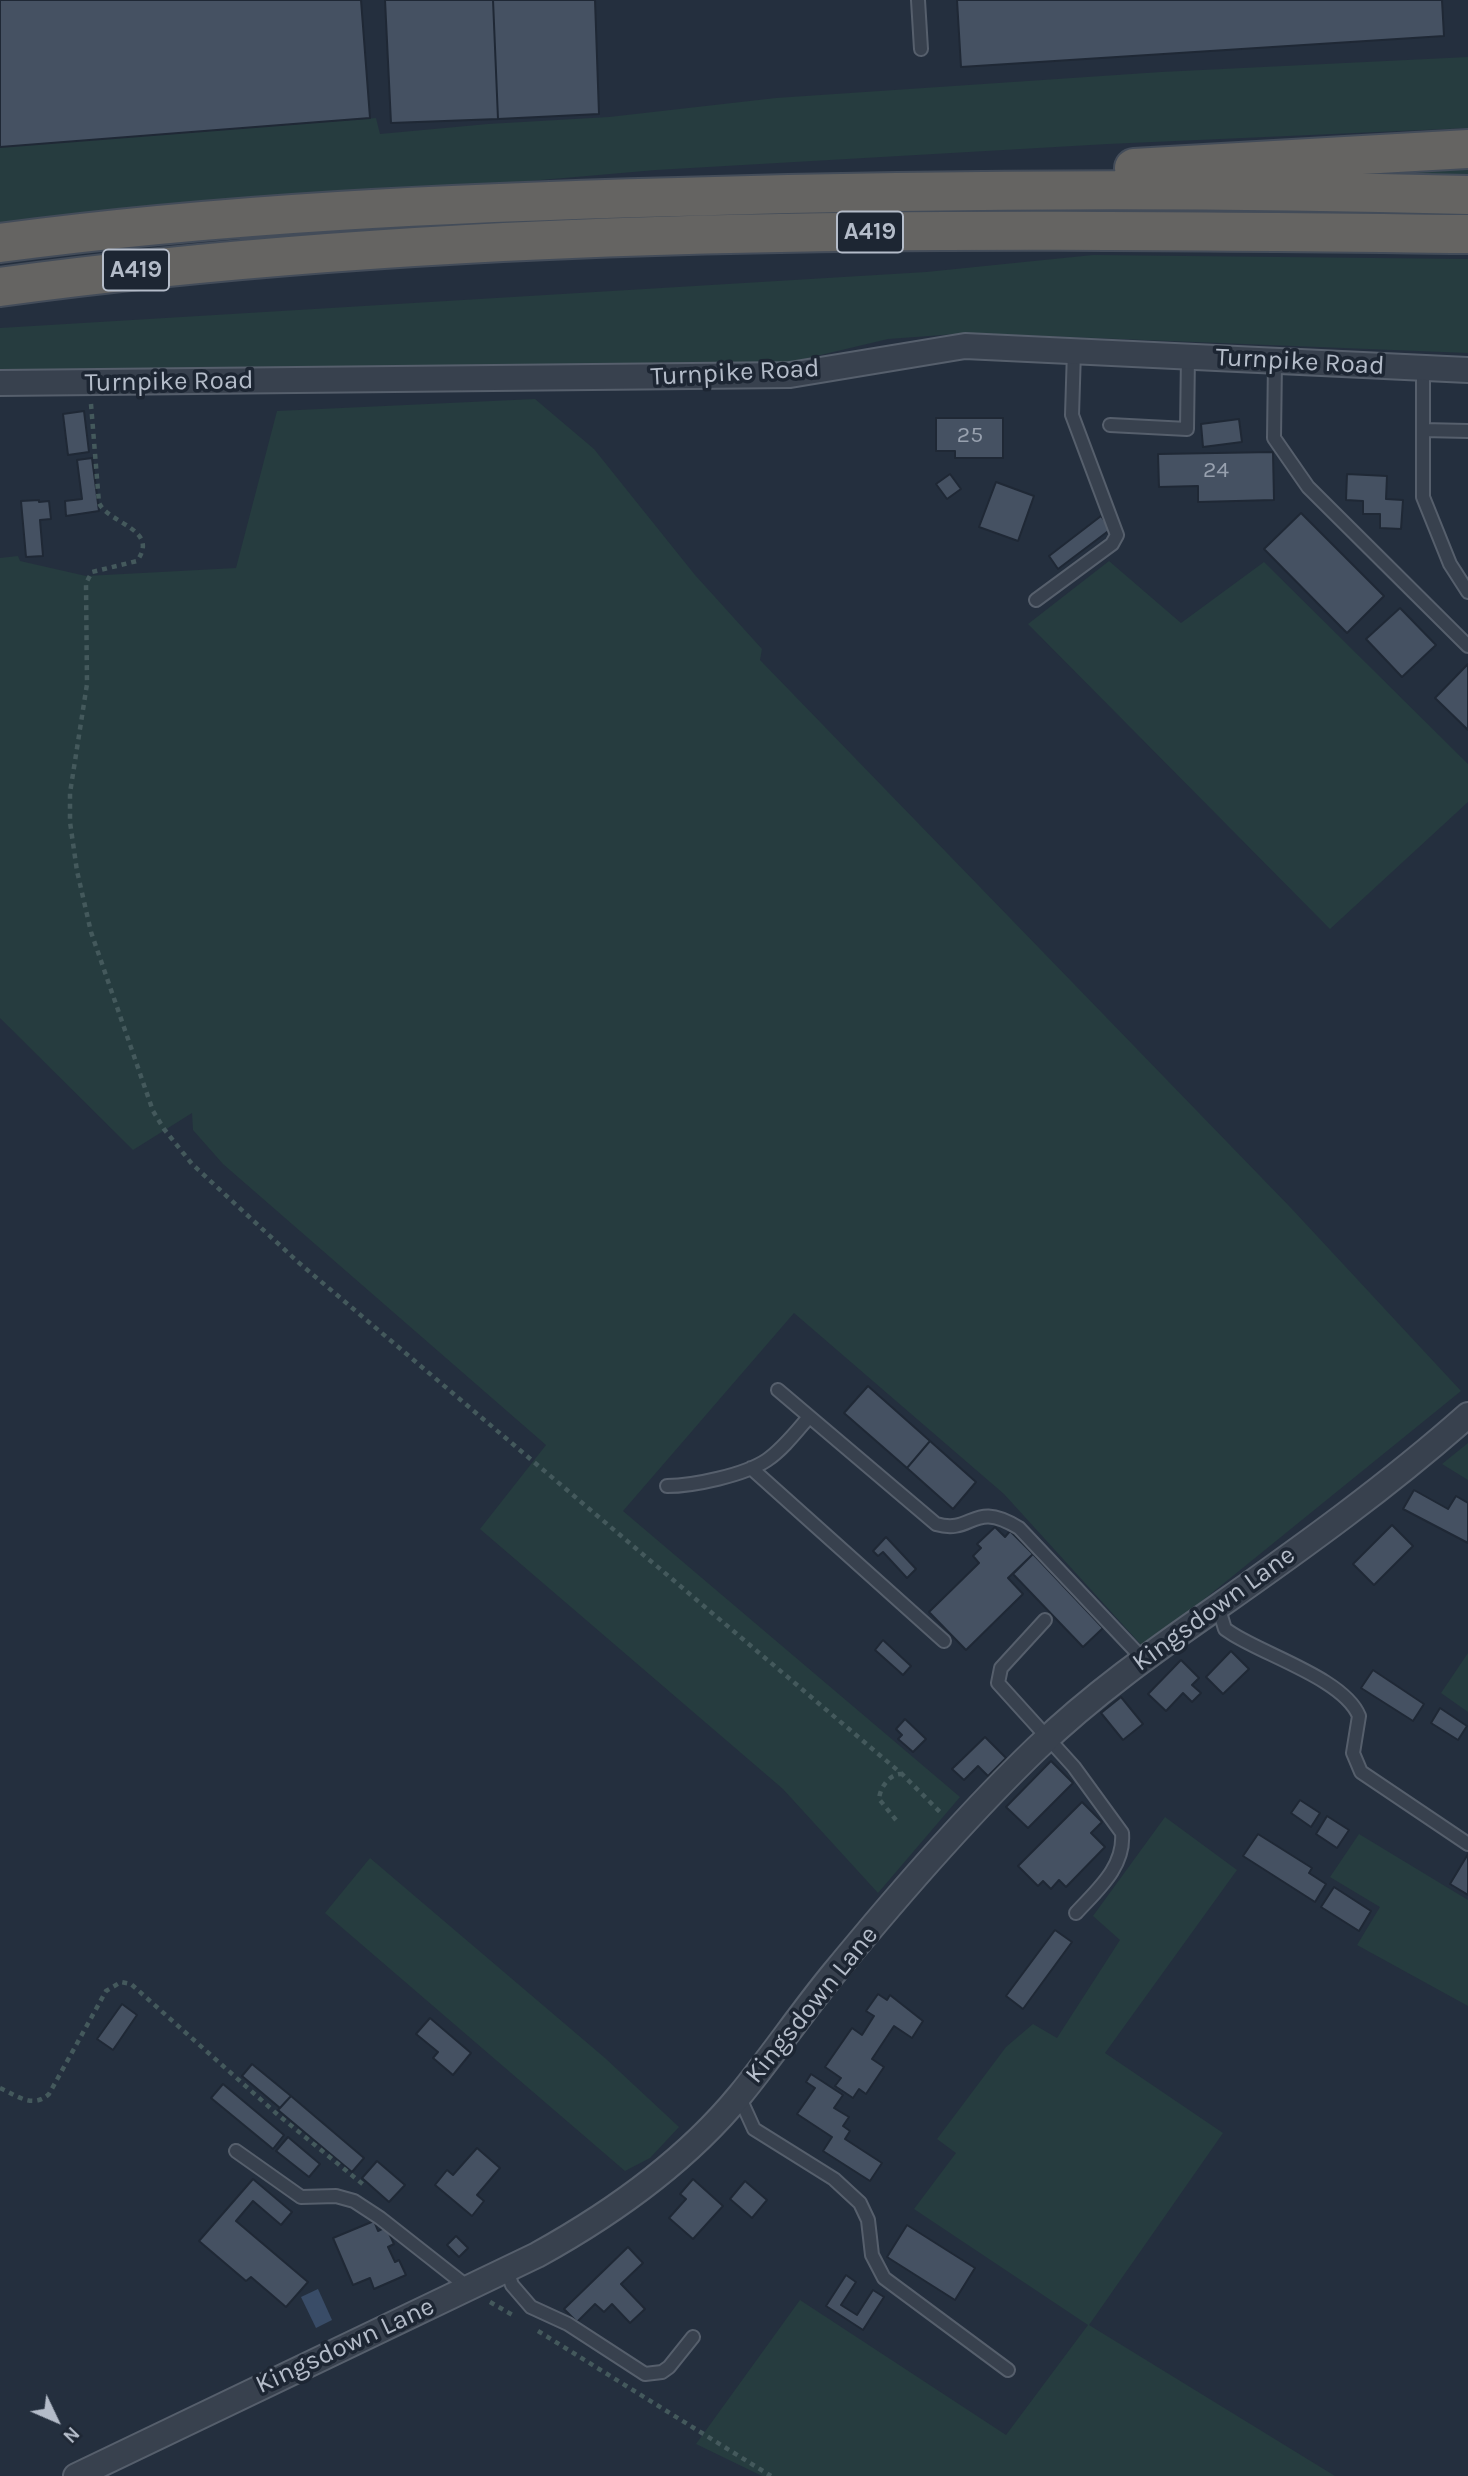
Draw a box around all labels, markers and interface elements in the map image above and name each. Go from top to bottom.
road number: A419 [837,212,903,253]
road number: A419 [103,249,169,290]
street label: Turnpike Road [1215,342,1385,382]
street label: Turnpike Road [650,353,820,393]
street label: Turnpike Road [84,365,254,399]
house number: 25 [957,421,983,449]
house number: 24 [1203,456,1229,484]
street label: Kingsdown Lane [1127,1540,1301,1678]
street label: Kingsdown Lane [739,1920,885,2090]
street label: Kingsdown Lane [251,2291,439,2401]
north arrow [21,2385,91,2455]
text: N [58,2422,84,2447]

